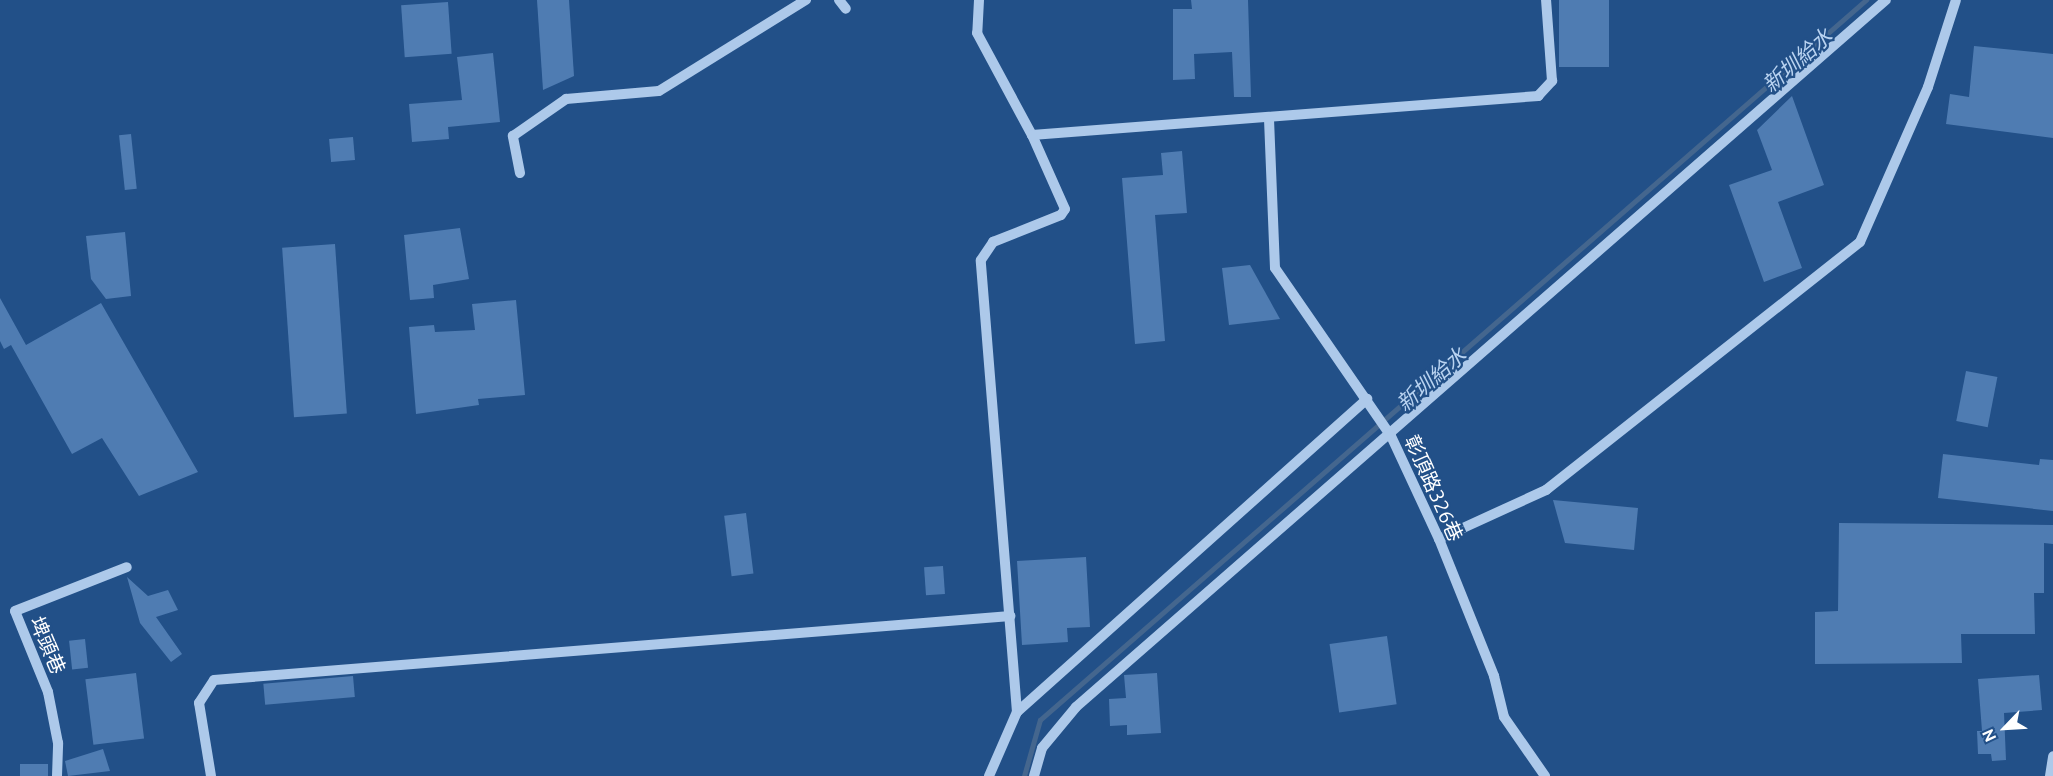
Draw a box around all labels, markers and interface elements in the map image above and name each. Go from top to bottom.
water label: 新圳給水 [1757,23,1837,97]
water label: 新圳給水 [1391,342,1471,416]
street label: 彰頂路326巷 [1400,431,1468,545]
street label: 埤頭巷 [25,613,71,677]
north arrow [1975,698,2035,758]
text: N [1978,726,1999,745]

